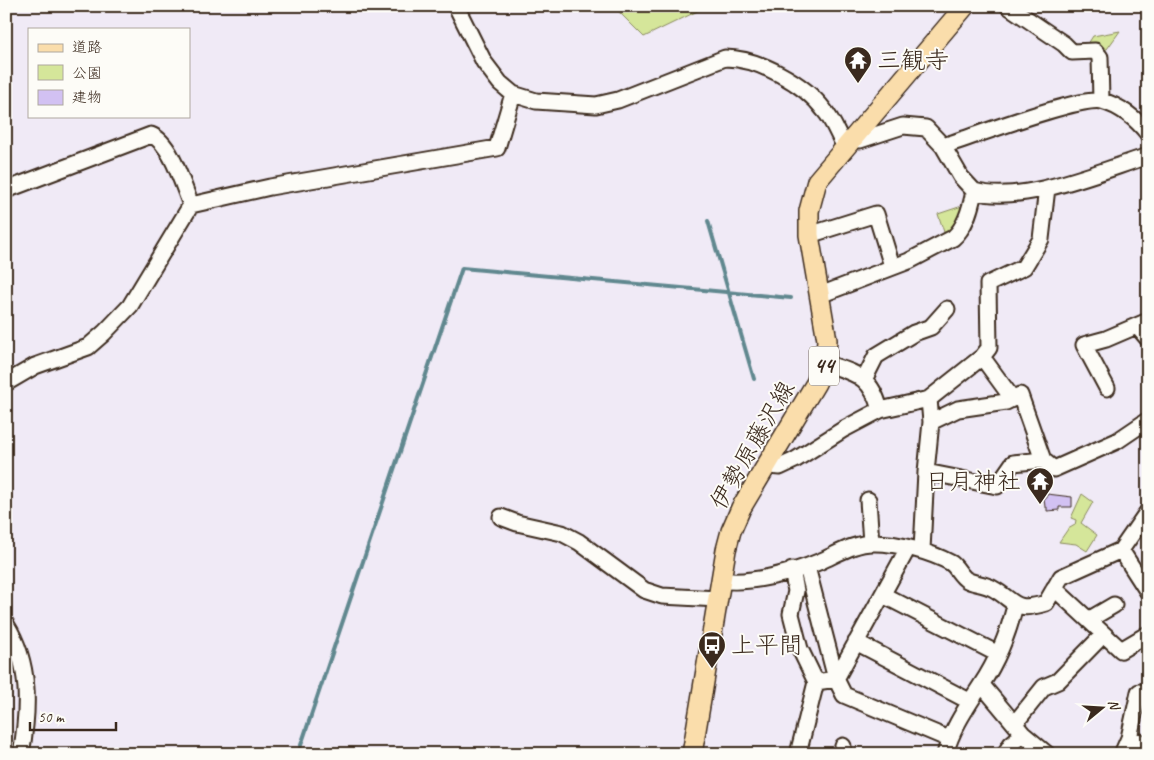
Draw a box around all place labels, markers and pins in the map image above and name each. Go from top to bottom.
temple icon: 三観寺 [843,45,873,84]
place label: 三観寺 [877,45,949,75]
place label: 日月神社 [925,466,1021,496]
temple icon: 日月神社 [1025,466,1055,505]
bus stop icon: 上平間 [697,630,727,669]
place label: 上平間 [731,630,803,660]

